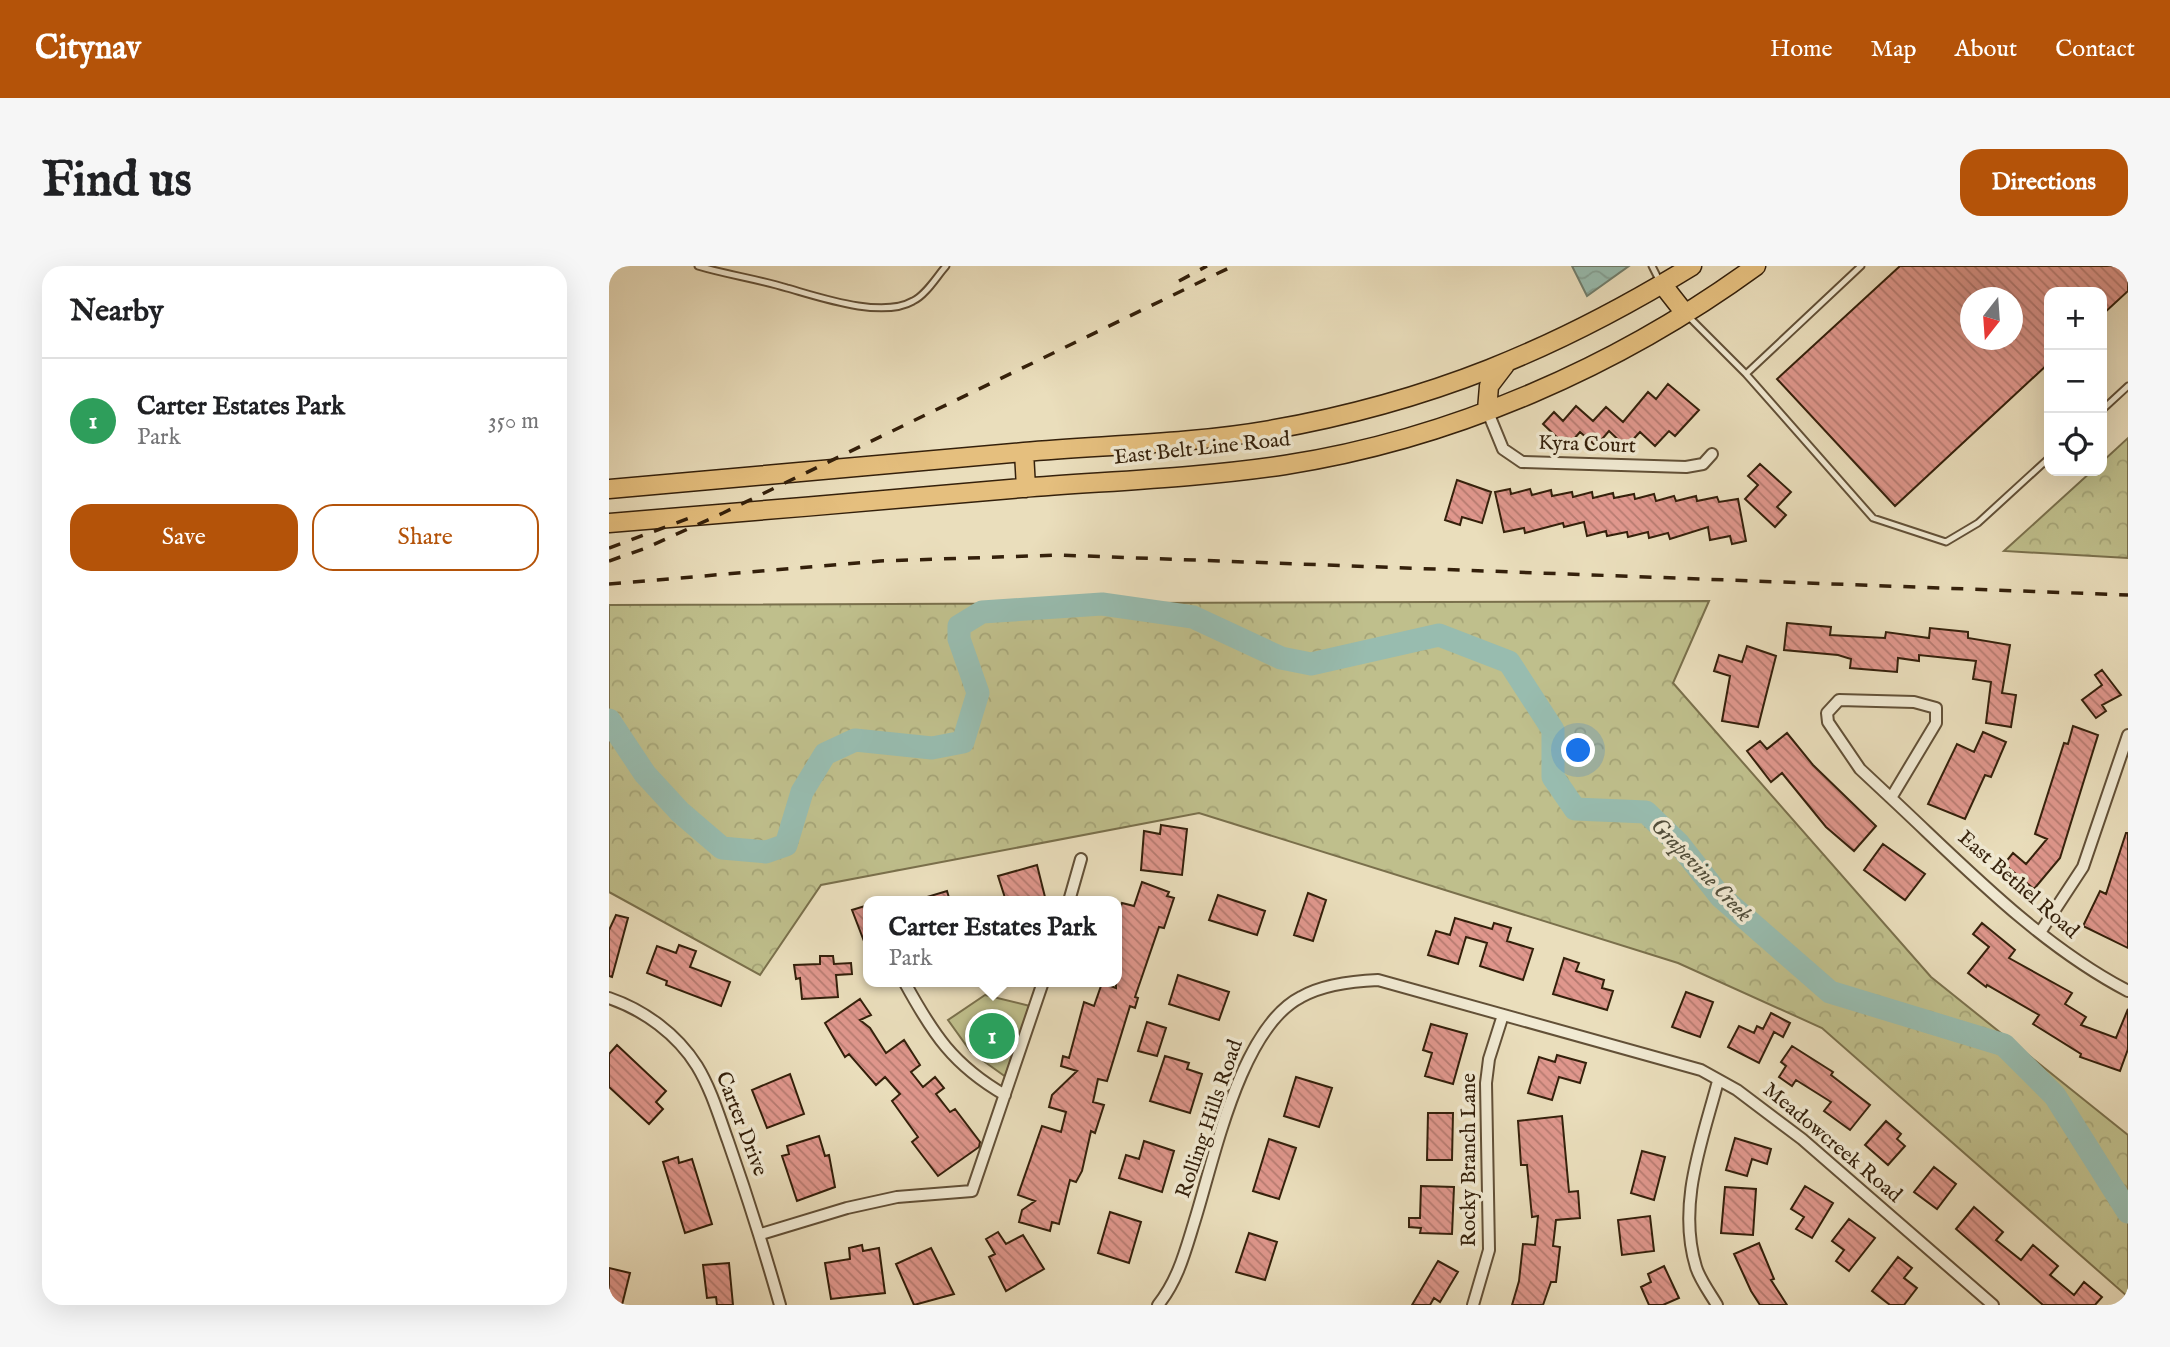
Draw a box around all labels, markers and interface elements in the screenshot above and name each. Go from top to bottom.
text: Citynav [35,28,141,70]
text: Home [1770,34,1833,65]
text: Map [1871,34,1917,65]
text: About [1955,34,2017,65]
text: Contact [2055,34,2135,65]
button: Directions [1960,149,2128,216]
text: Find us [42,151,192,213]
north arrow [1960,287,2023,350]
map controls [2044,287,2107,476]
button: + [2044,287,2107,350]
text: Nearby [70,293,163,331]
button: − [2044,350,2107,413]
text: Carter Estates Park [137,390,345,423]
text: 1 [89,407,97,436]
text: 350 m [488,407,539,436]
button: locate [2044,413,2107,476]
text: Park [137,423,181,452]
street label: East Belt Line Road [1112,426,1292,472]
street label: Kyra Court [1538,430,1636,460]
button: Save [70,504,298,571]
button: Share [312,504,539,571]
your location [1561,733,1595,767]
water label: Grapevine Creek [1644,812,1758,928]
street label: East Bethel Road [1952,825,2085,946]
popup [863,896,1122,987]
text: Carter Estates Park [889,911,1096,944]
text: Park [889,944,932,973]
pin: 1 [969,1010,1015,1062]
street label: Rolling Hills Road [1170,1035,1250,1202]
street label: Carter Drive [709,1068,773,1180]
street label: Rocky Branch Lane [1456,1073,1483,1247]
street label: Meadowcreek Road [1757,1077,1908,1210]

